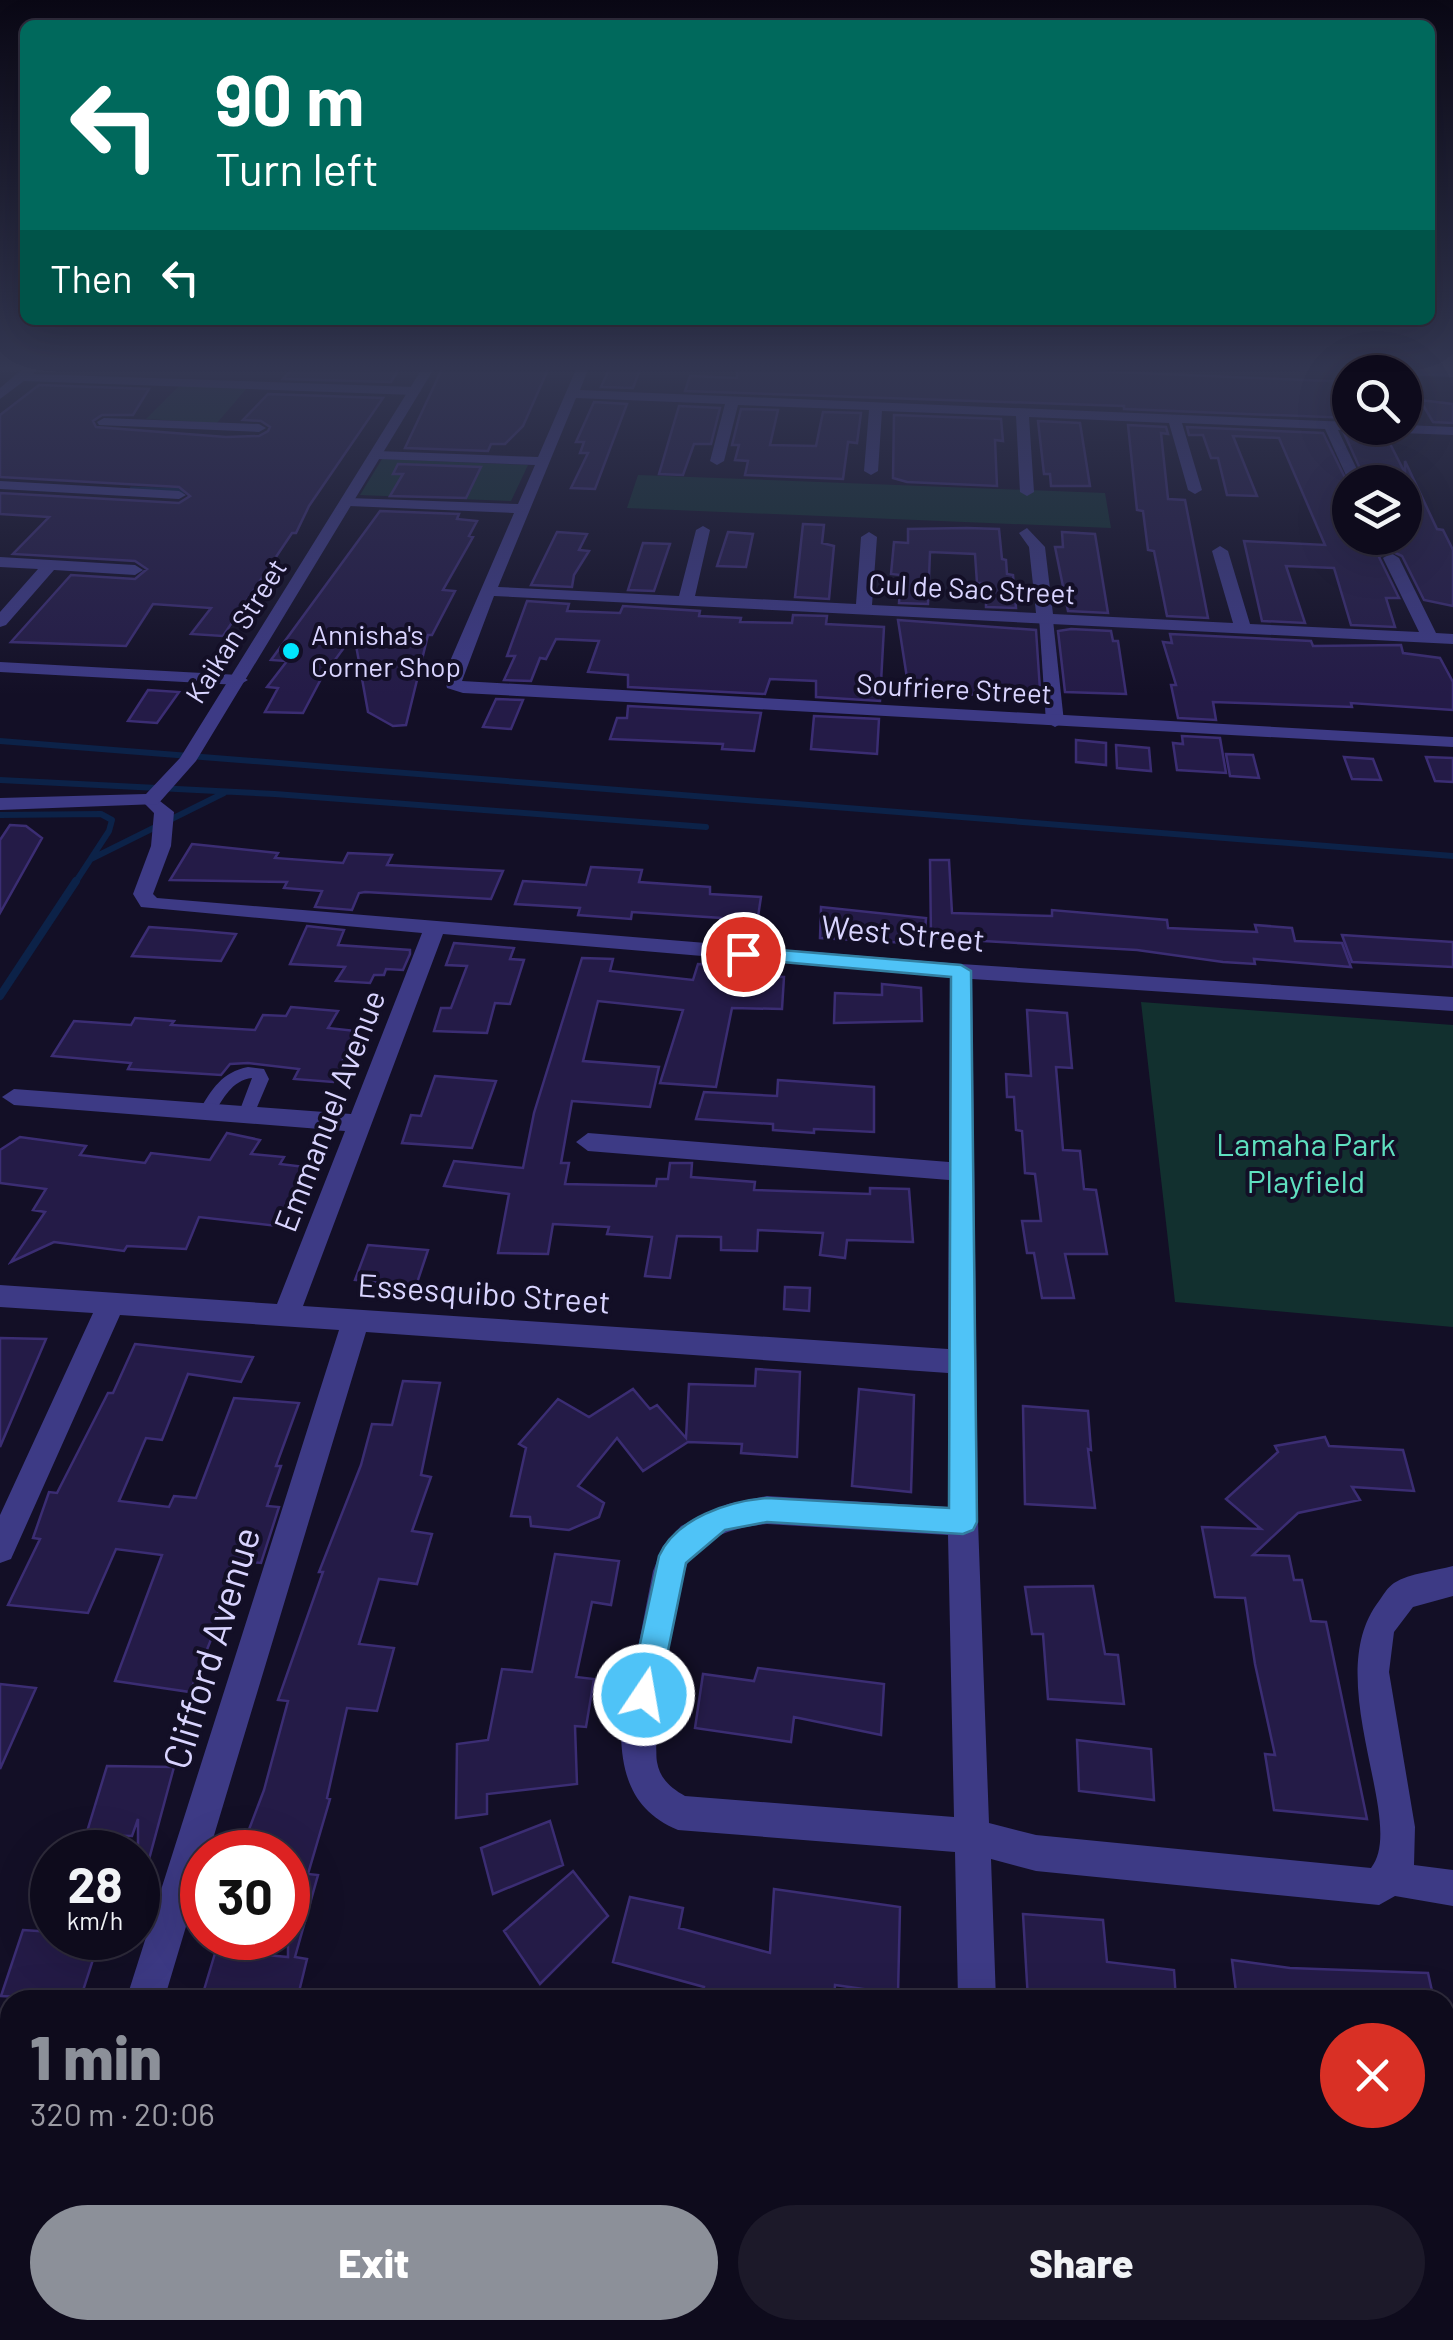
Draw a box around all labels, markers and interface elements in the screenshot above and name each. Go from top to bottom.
text: 90 m [215,56,365,140]
icon: left [50,60,180,190]
text: Turn left [215,141,379,195]
icon: left [153,250,208,305]
text: Then [50,255,133,301]
map controls [1332,355,1422,555]
button: search [1332,355,1422,445]
button: layers [1332,465,1422,555]
street label: Kaikan Street [177,552,293,709]
street label: Cul de Sac Street [868,566,1076,610]
place label: Annisha's Corner Shop [311,617,461,683]
marker: Annisha's Corner Shop [280,640,302,662]
street label: Soufriere Street [855,666,1053,710]
street label: West Street [820,906,987,958]
pin [701,912,786,997]
icon: arrive [716,927,771,982]
street label: Emmanuel Avenue [265,984,392,1236]
park label: Lamaha Park Playfield [1216,1124,1396,1199]
street label: Essesquibo Street [356,1264,612,1320]
street label: Clifford Avenue [152,1521,269,1774]
position arrow [592,1643,696,1747]
speed limit sign: 30 [180,1830,310,1960]
text: 28 [67,1853,123,1913]
text: km/h [67,1905,123,1935]
text: 1 min [30,2020,162,2092]
button: close [1320,2023,1425,2128]
text: 320 m · 20:06 [30,2094,215,2132]
button: Exit [30,2205,718,2320]
button: Share [738,2205,1425,2320]

